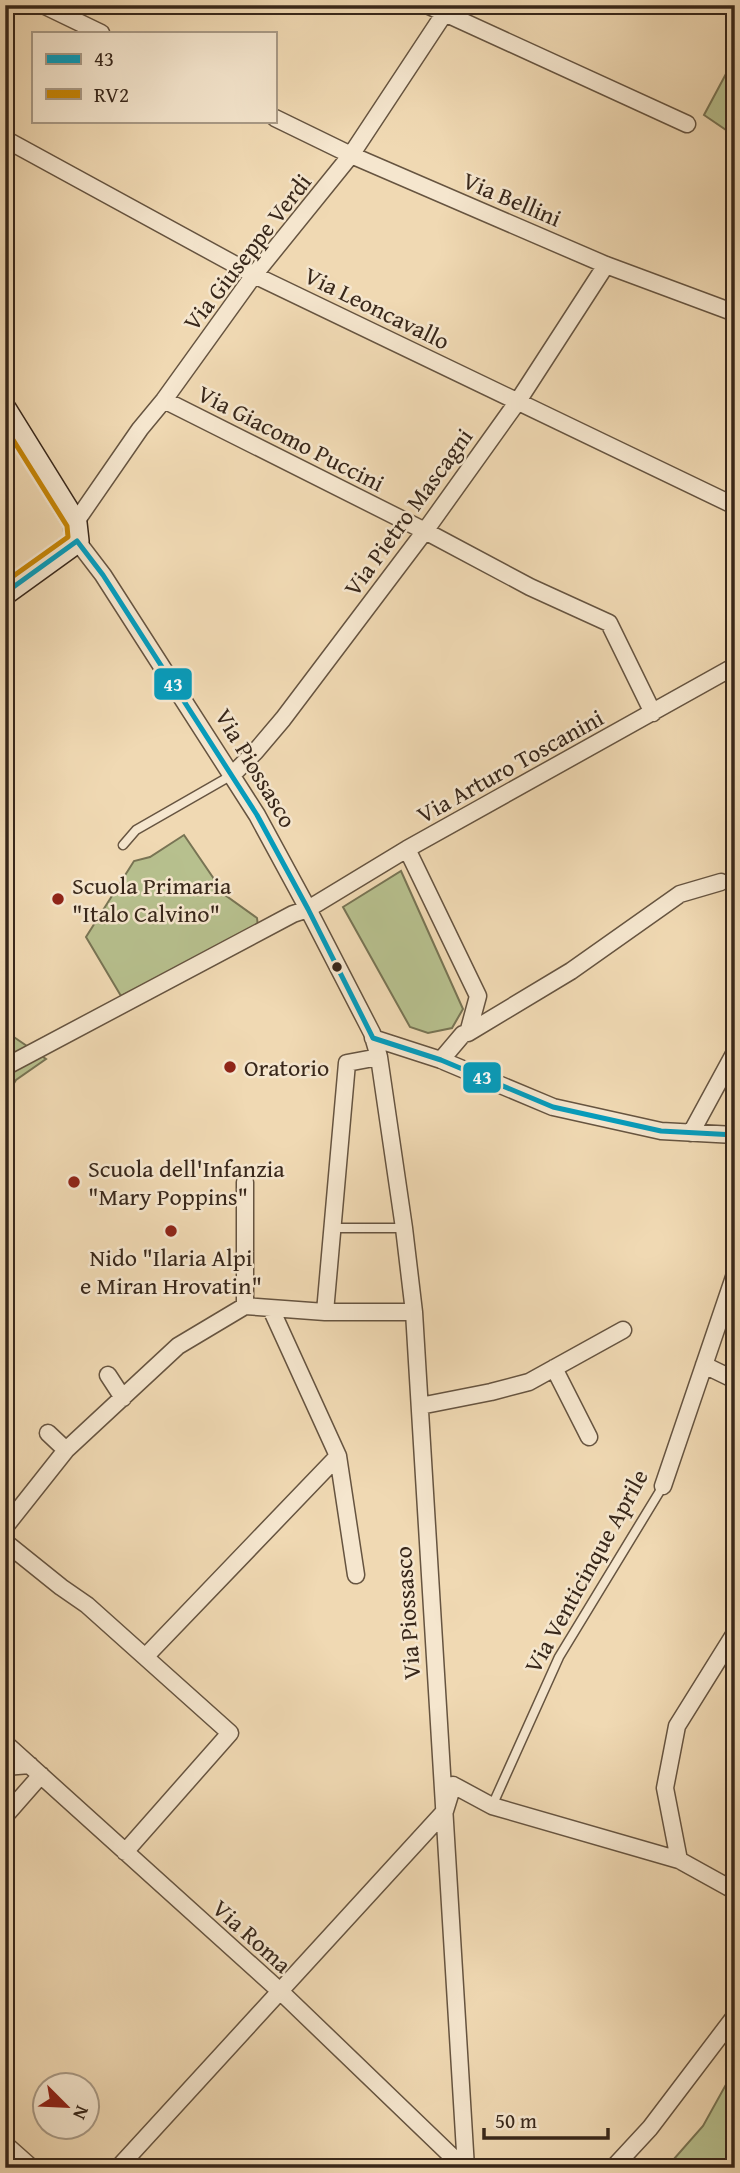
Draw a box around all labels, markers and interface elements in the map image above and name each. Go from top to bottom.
legend [32,32,276,122]
text: 43 [94,43,114,74]
text: RV2 [94,79,129,110]
street label: Via Bellini [457,162,567,236]
street label: Via Giuseppe Verdi [174,166,320,338]
street label: Via Leoncavallo [298,258,456,358]
street label: Via Giacomo Puccini [192,376,391,500]
street label: Via Pietro Mascagni [335,421,481,603]
line badge: 43 [153,667,193,701]
text: 43 [163,670,183,698]
street label: Via Arturo Toscanini [410,700,610,832]
street label: Via Piossasco [207,702,305,834]
place label: Scuola Primaria "Italo Calvino" [72,868,232,931]
marker: Scuola Primaria "Italo Calvino" [50,891,66,907]
unlabelled marker [330,960,344,974]
place label: Oratorio [244,1050,329,1085]
marker: Oratorio [222,1059,238,1075]
line badge: 43 [462,1061,502,1094]
text: 43 [472,1063,492,1091]
place label: Scuola dell'Infanzia "Mary Poppins" [88,1151,285,1214]
marker: Scuola dell'Infanzia "Mary Poppins" [66,1174,82,1190]
marker: Nido "Ilaria Alpi e Miran Hrovatin" [163,1223,179,1239]
place label: Nido "Ilaria Alpi e Miran Hrovatin" [80,1240,262,1303]
street label: Via Venticinque Aprile [515,1463,657,1679]
street label: Via Piossasco [385,1545,429,1681]
street label: Via Roma [205,1891,300,1982]
north arrow [32,2072,102,2142]
scale bar [484,2096,609,2140]
text: N [66,2101,97,2125]
text: 50 m [495,2105,537,2136]

